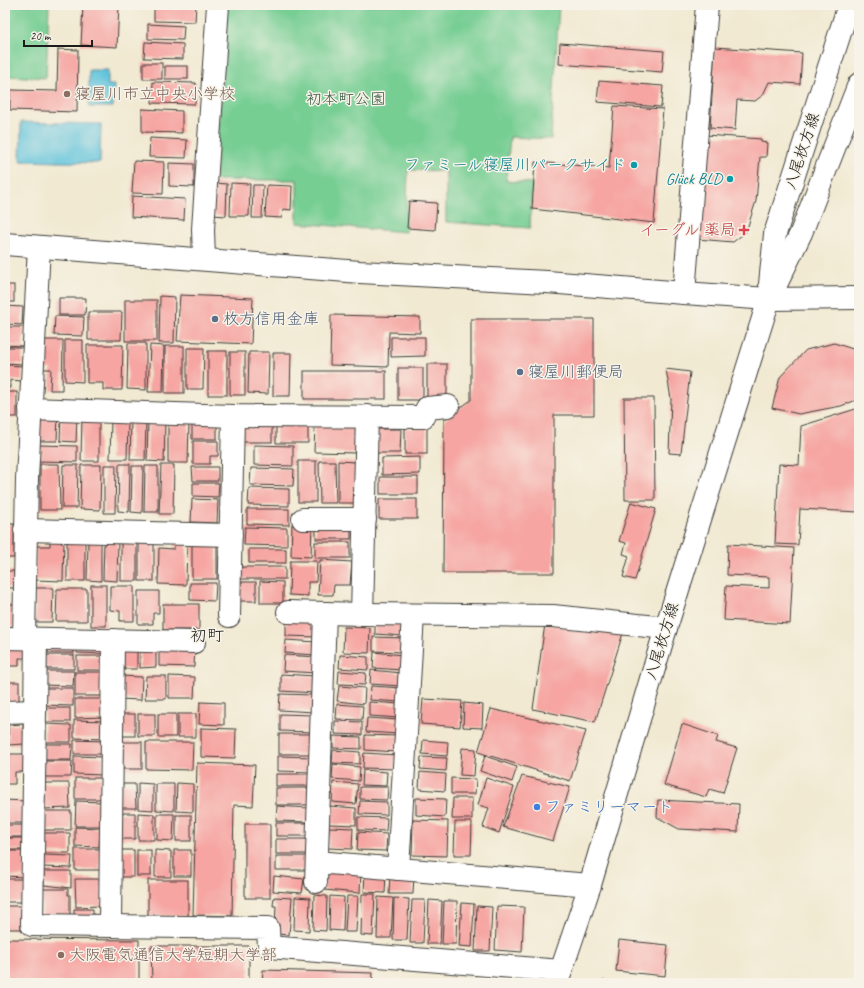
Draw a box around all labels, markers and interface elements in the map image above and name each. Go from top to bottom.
scale bar [24,22,92,48]
text: 20 m [30,28,52,44]
place label: 寝屋川市立中央小学校 [75,84,235,104]
marker: 寝屋川市立中央小学校 [62,89,72,99]
park label: 初本町公園 [306,89,386,109]
street label: 八尾枚方線 [780,110,824,192]
place label: ファミール寝屋川パークサイド [404,155,626,175]
marker: ファミール寝屋川パークサイド [629,160,639,170]
place label: Glück BLD [666,169,724,189]
marker: Glück BLD [725,174,735,184]
place label: イーグル 薬局 [639,220,736,240]
marker: イーグル 薬局 [739,225,749,235]
place label: 枚方信用金庫 [223,309,319,329]
marker: 枚方信用金庫 [210,314,220,324]
place label: 寝屋川郵便局 [528,362,624,382]
marker: 寝屋川郵便局 [515,367,525,377]
street label: 八尾枚方線 [641,600,683,682]
district label: 初町 [190,625,224,646]
place label: ファミリーマート [545,797,673,817]
marker: ファミリーマート [532,802,542,812]
place label: 大阪電気通信大学短期大学部 [69,945,277,965]
marker: 大阪電気通信大学短期大学部 [56,950,66,960]

